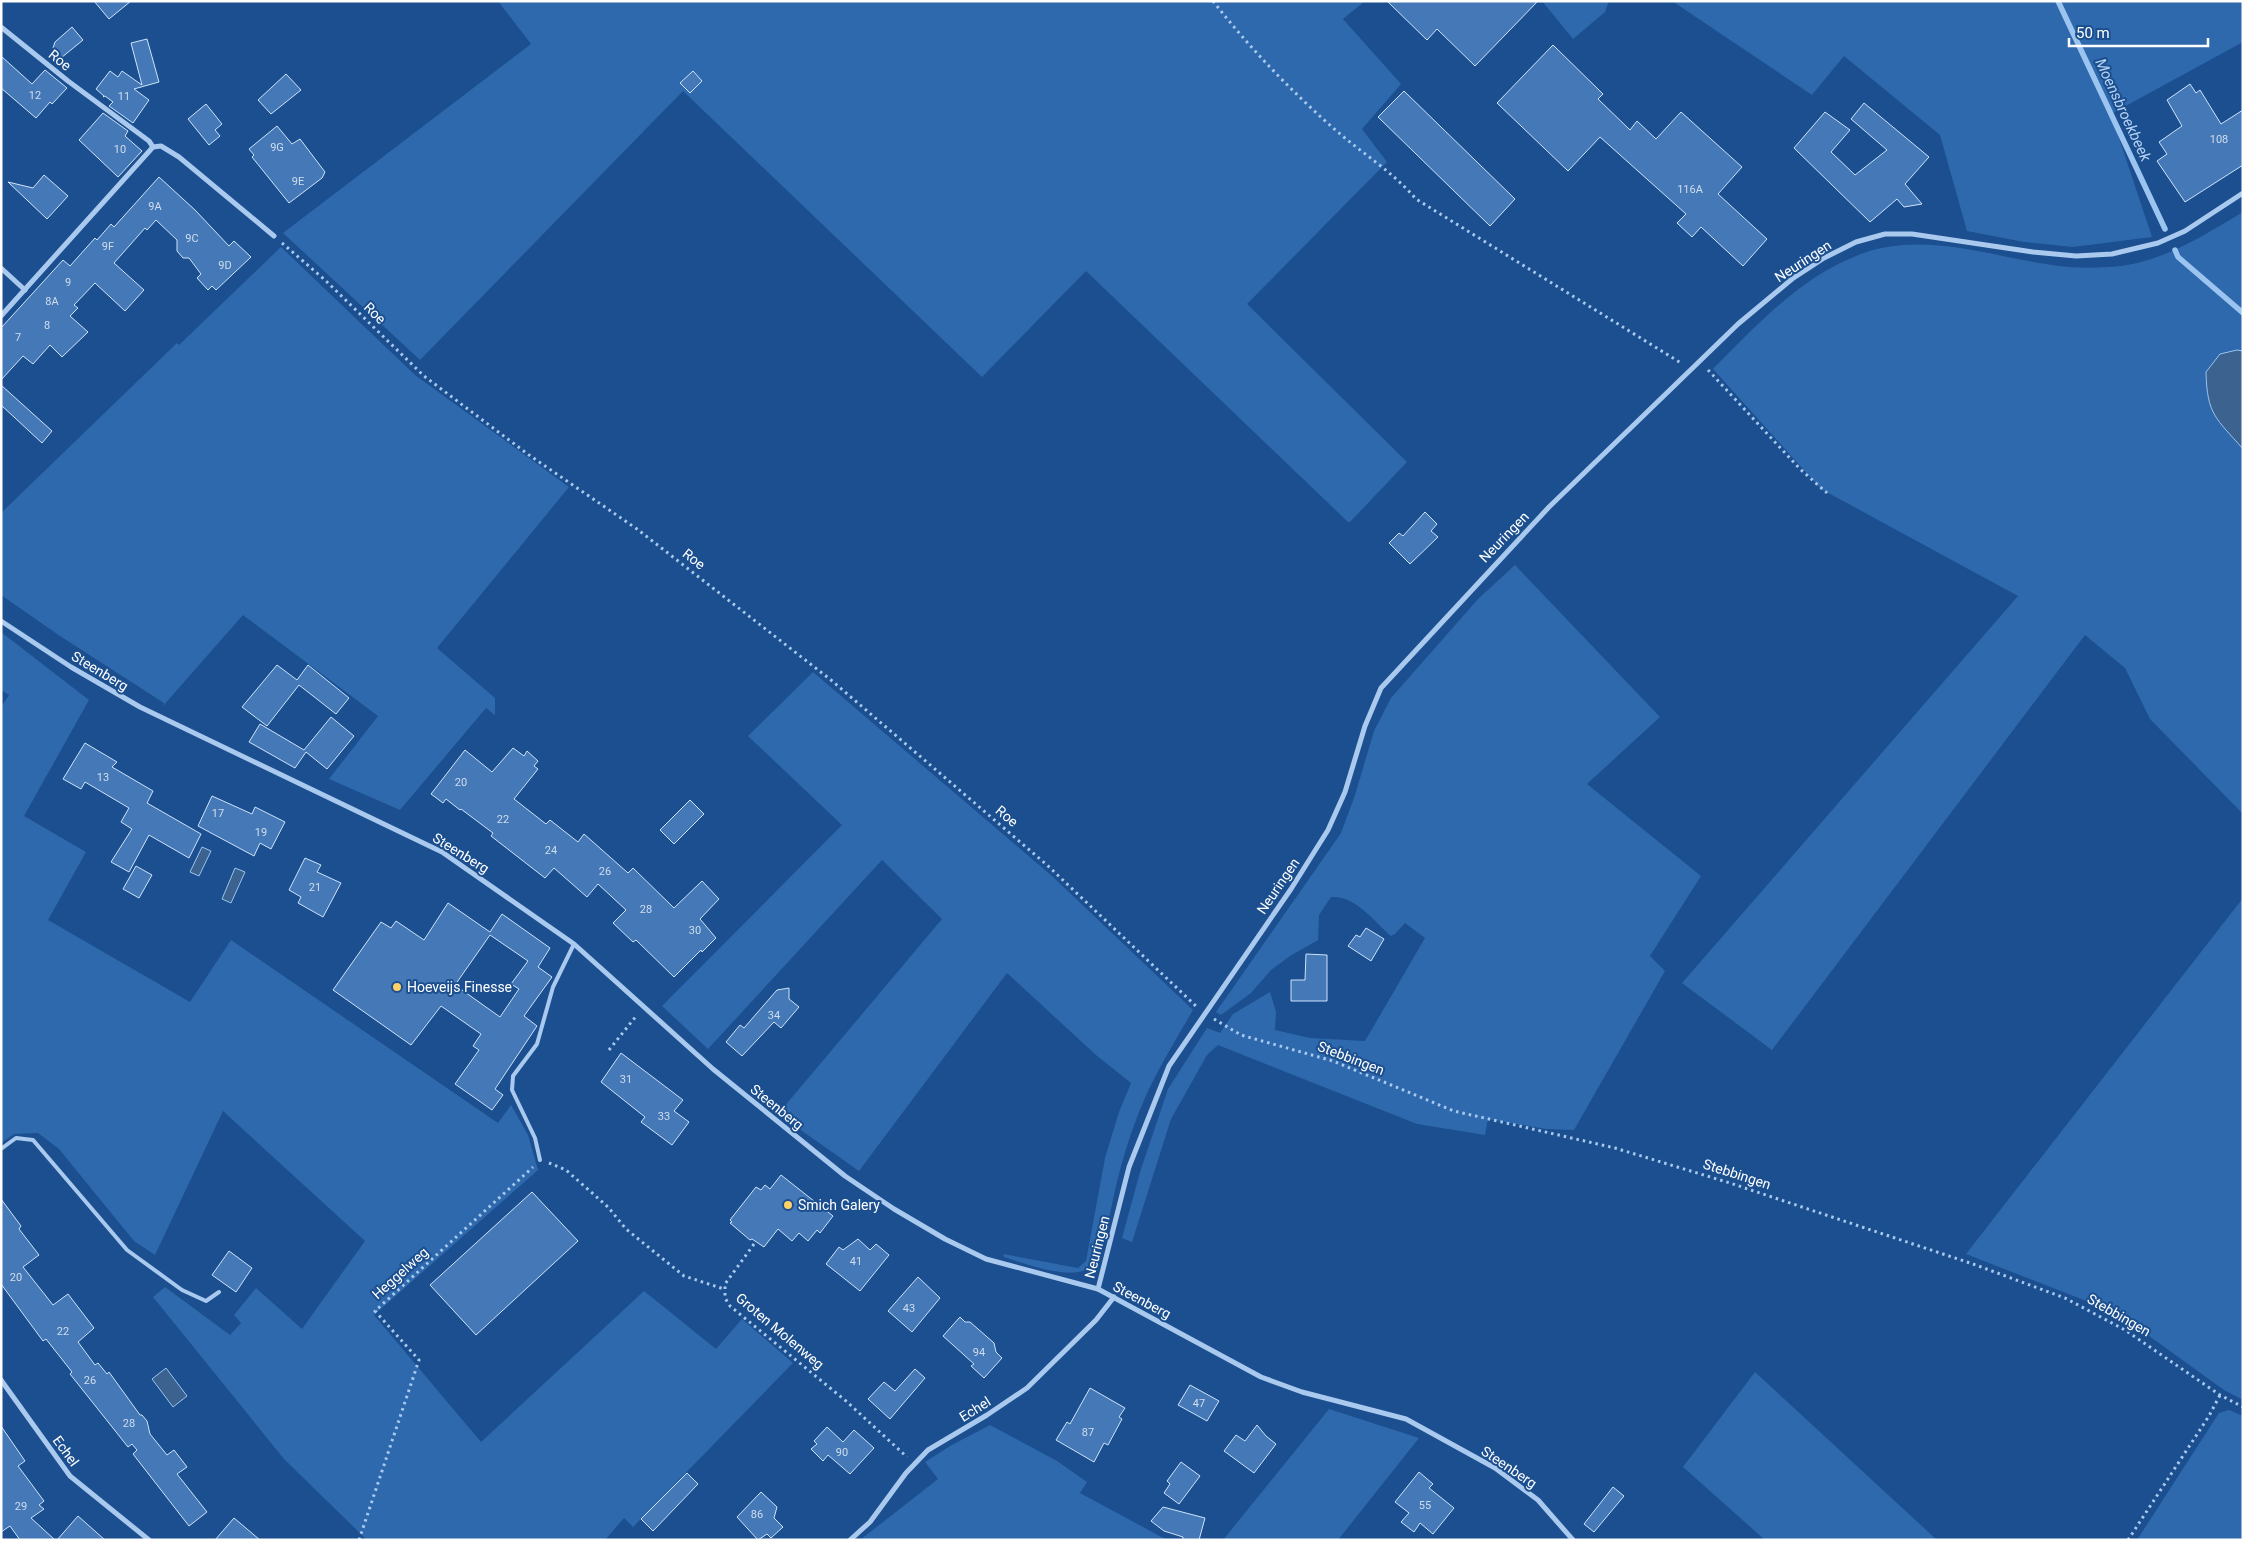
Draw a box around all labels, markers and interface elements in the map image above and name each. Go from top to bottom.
scale bar [2069,15,2208,47]
text: 50 m [2076,24,2110,42]
street label: Roe [46,46,74,74]
water label: Moensbroekbeek [2091,56,2155,165]
house number: 12 [29,89,41,102]
house number: 11 [118,90,130,103]
house number: 108 [2210,133,2228,146]
house number: 9G [270,141,284,154]
house number: 10 [114,143,126,156]
house number: 9E [292,175,304,188]
house number: 116A [1677,183,1704,196]
house number: 9A [148,200,163,213]
house number: 9C [185,232,199,245]
street label: Neuringen [1772,237,1834,285]
house number: 9F [102,240,114,253]
house number: 9D [218,259,232,272]
house number: 9 [65,276,71,289]
house number: 8A [45,295,60,308]
street label: Roe [361,299,389,327]
house number: 8 [44,319,50,332]
house number: 7 [15,331,21,344]
street label: Neuringen [1476,508,1532,566]
street label: Roe [680,545,708,573]
street label: Steenberg [69,648,131,694]
house number: 13 [97,771,109,784]
house number: 20 [455,776,467,789]
street label: Roe [993,802,1021,830]
house number: 17 [212,807,224,820]
house number: 22 [497,813,509,826]
house number: 19 [255,826,267,839]
street label: Steenberg [430,829,492,877]
house number: 24 [545,844,557,857]
street label: Neuringen [1253,855,1303,917]
house number: 26 [599,865,611,878]
house number: 21 [309,881,321,894]
house number: 28 [640,903,652,916]
house number: 30 [689,924,701,937]
place label: Hoeveijs Finesse [407,979,512,995]
marker: Hoeveijs Finesse [391,981,403,993]
house number: 34 [768,1009,780,1022]
street label: Stebbingen [1315,1038,1387,1078]
house number: 31 [620,1073,632,1086]
street label: Steenberg [747,1081,807,1133]
house number: 33 [658,1110,670,1123]
street label: Stebbingen [1701,1156,1773,1192]
place label: Smich Galery [798,1197,880,1213]
marker: Smich Galery [782,1199,794,1211]
street label: Neuringen [1081,1214,1113,1280]
street label: Heggelweg [369,1244,431,1302]
house number: 41 [850,1255,862,1268]
house number: 20 [10,1271,22,1284]
street label: Steenberg [1110,1278,1174,1322]
street label: Groten Molenweg [733,1290,827,1372]
street label: Stebbingen [2085,1291,2153,1339]
house number: 43 [903,1302,915,1315]
house number: 22 [57,1325,69,1338]
house number: 94 [973,1346,985,1359]
house number: 26 [84,1374,96,1387]
street label: Echel [956,1393,994,1425]
house number: 47 [1193,1397,1205,1410]
house number: 28 [123,1417,135,1430]
house number: 87 [1082,1426,1094,1439]
street label: Echel [50,1433,82,1469]
street label: Steenberg [1478,1443,1540,1491]
house number: 90 [836,1446,848,1459]
house number: 55 [1419,1499,1431,1512]
house number: 29 [15,1500,27,1513]
house number: 86 [751,1508,763,1521]

